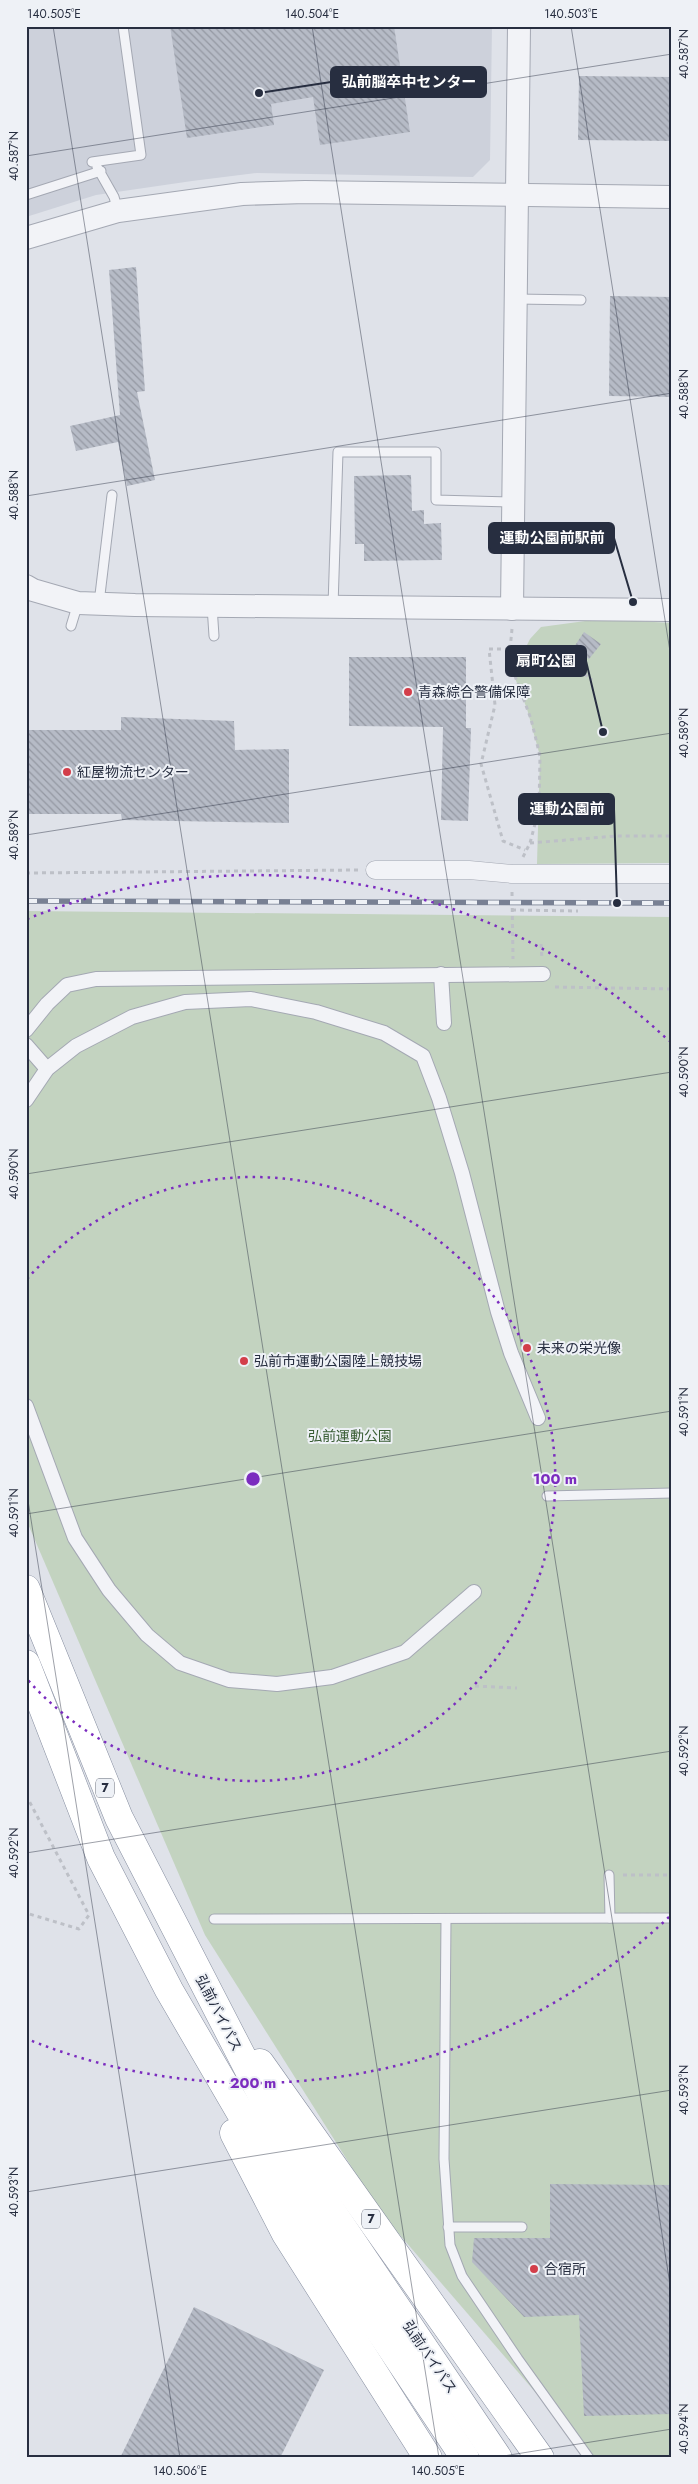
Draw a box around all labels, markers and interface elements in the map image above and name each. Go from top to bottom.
text: 140.505°E [27,5,81,23]
text: 140.504°E [285,5,339,23]
text: 140.503°E [544,5,598,23]
text: 40.587°N [675,29,693,79]
callout: 弘前脳卒中センター [331,67,486,97]
text: 弘前脳卒中センター [341,71,477,93]
text: 40.587°N [5,131,23,181]
text: 40.588°N [675,369,693,419]
text: 40.588°N [5,470,23,520]
callout: 運動公園前駅前 [489,523,614,553]
text: 運動公園前駅前 [499,527,605,549]
callout: 扇町公園 [506,646,586,676]
text: 扇町公園 [516,650,576,672]
place label: 青森綜合警備保障 [418,682,530,702]
marker: 青森綜合警備保障 [402,686,414,698]
text: 40.589°N [675,708,693,758]
place label: 紅屋物流センター [77,762,189,782]
marker: 紅屋物流センター [61,766,73,778]
callout: 運動公園前 [519,794,614,824]
text: 運動公園前 [529,798,605,820]
text: 40.589°N [5,810,23,860]
text: 40.590°N [675,1046,693,1098]
text: 40.590°N [5,1148,23,1200]
place label: 未来の栄光像 [537,1338,621,1358]
marker: 未来の栄光像 [521,1342,533,1354]
place label: 弘前市運動公園陸上競技場 [254,1351,422,1371]
marker: 弘前市運動公園陸上競技場 [238,1355,250,1367]
text: 40.591°N [675,1387,693,1437]
park label: 弘前運動公園 [308,1426,392,1446]
text: 100 m [533,1468,577,1490]
centre of rings [244,1470,262,1488]
text: 40.591°N [5,1488,23,1538]
text: 40.592°N [675,1726,693,1776]
road number: 7 [96,1779,114,1798]
text: 40.592°N [5,1828,23,1878]
street label: 弘前バイパス [191,1971,247,2055]
text: 40.593°N [675,2065,693,2115]
text: 200 m [230,2072,276,2094]
text: 40.593°N [5,2167,23,2217]
road number: 7 [362,2210,380,2228]
place label: 合宿所 [544,2259,586,2279]
marker: 合宿所 [528,2263,540,2275]
street label: 弘前バイパス [398,2317,462,2397]
text: 40.594°N [675,2403,693,2455]
text: 140.506°E [153,2462,207,2480]
text: 140.505°E [411,2462,465,2480]

